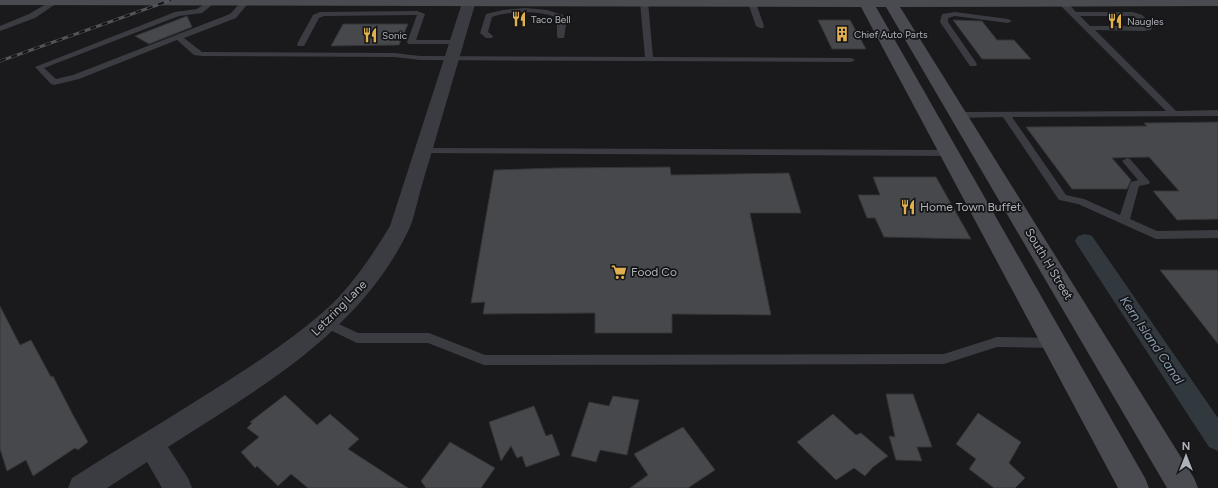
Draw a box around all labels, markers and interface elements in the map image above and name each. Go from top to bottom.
restaurant icon: Taco Bell [510,10,528,28]
restaurant icon: Naugles [1106,12,1124,30]
place label: Taco Bell [531,13,571,26]
place label: Naugles [1127,15,1164,28]
building icon: Chief Auto Parts [833,25,851,43]
restaurant icon: Sonic [361,26,379,44]
place label: Chief Auto Parts [854,28,928,41]
place label: Sonic [382,29,408,42]
restaurant icon: Home Town Buffet [899,198,917,216]
place label: Home Town Buffet [920,200,1022,214]
street label: South H Street [1022,226,1076,303]
supermarket icon: Food Co [610,263,628,281]
place label: Food Co [631,265,677,279]
street label: Letzring Lane [308,277,370,339]
water label: Kern Island Canal [1117,293,1187,387]
north arrow [1166,436,1206,476]
text: N [1182,440,1190,453]

